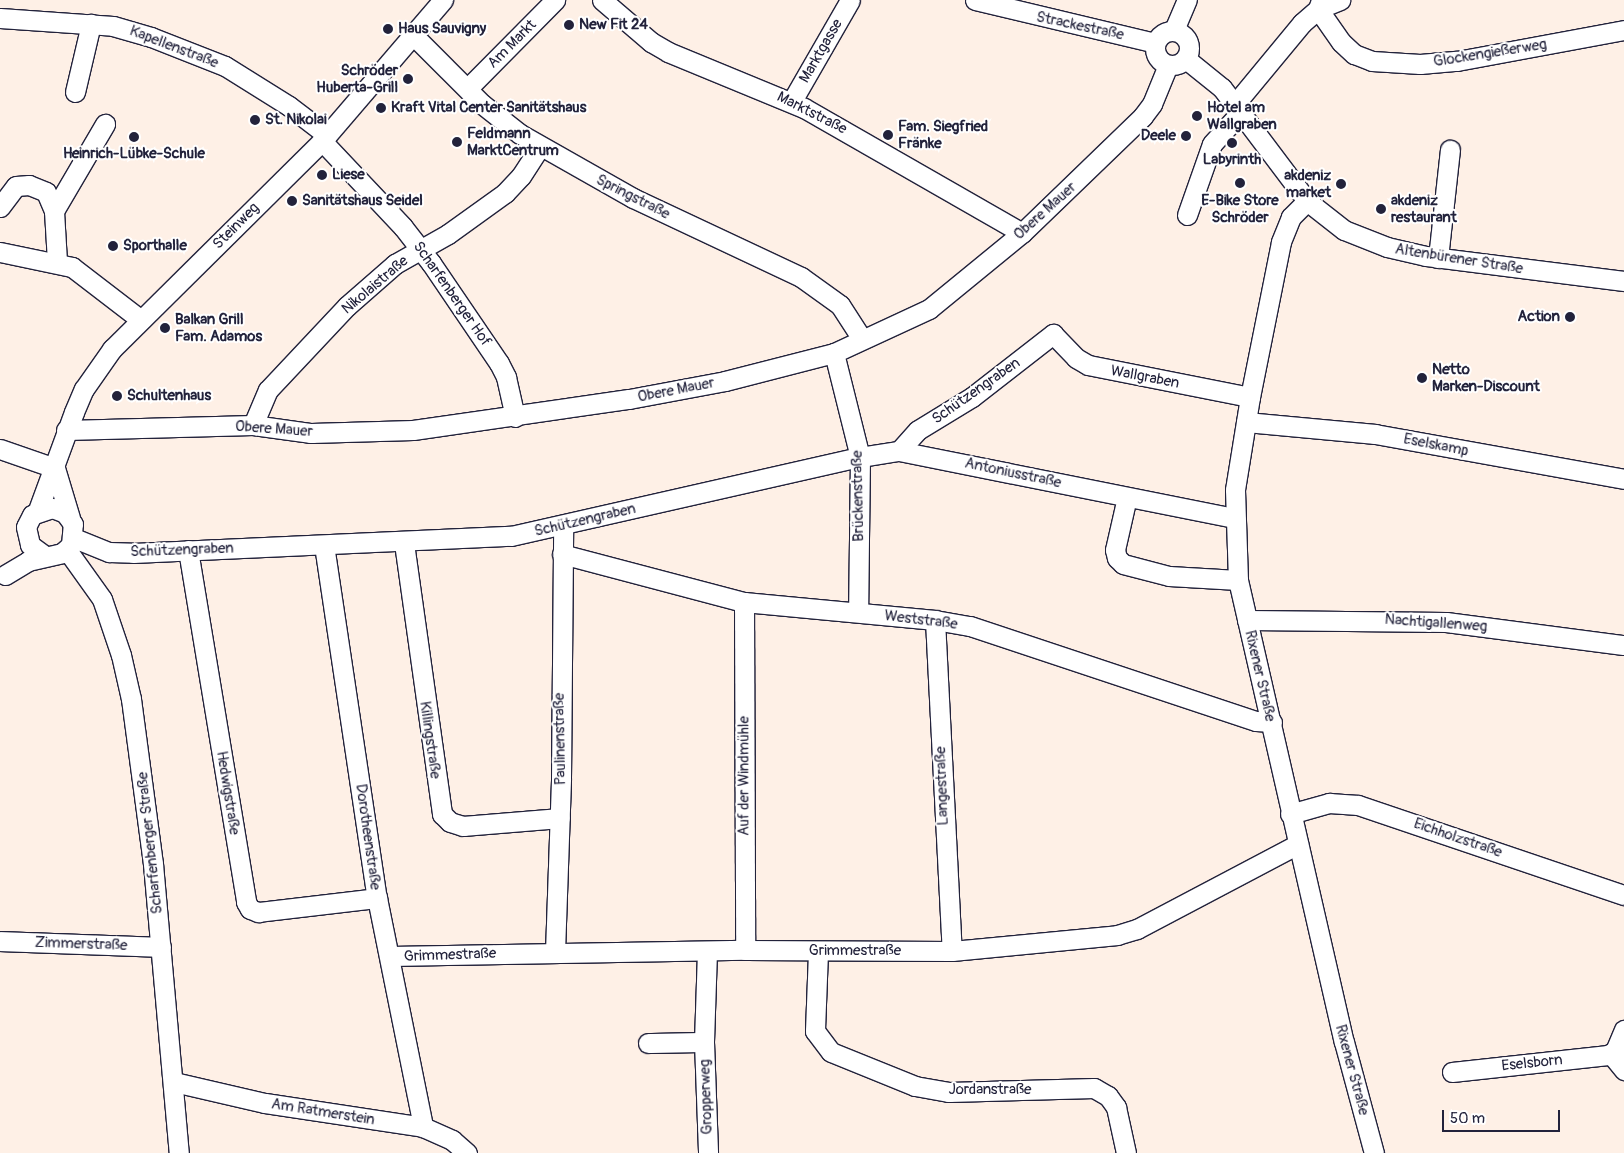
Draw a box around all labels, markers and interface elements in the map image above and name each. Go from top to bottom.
street label: Strackestraße [1035,8,1125,44]
street label: Am Markt [484,16,540,72]
place label: New Fit 24 [579,16,648,34]
street label: Marktgasse [796,16,846,86]
marker: New Fit 24 [563,19,575,31]
place label: Haus Sauvigny [398,20,486,38]
street label: Kapellenstraße [127,22,221,72]
marker: Haus Sauvigny [382,23,394,35]
street label: Glockengießerweg [1432,35,1548,71]
place label: Schröder Huberta-Grill [316,61,398,96]
marker: Schröder Huberta-Grill [402,73,414,85]
street label: Marktstraße [774,88,850,138]
place label: Hotel am Wallgraben [1207,98,1277,133]
place label: Kraft Vital Center Sanitätshaus [391,99,586,117]
marker: Kraft Vital Center Sanitätshaus [375,102,387,114]
marker: Hotel am Wallgraben [1191,110,1203,122]
place label: St. Nikolai [265,111,327,129]
marker: St. Nikolai [249,114,261,126]
place label: Fam. Siegfried Fränke [898,117,988,152]
place label: Feldmann MarktCentrum [467,124,559,159]
place label: Deele [1141,127,1176,145]
marker: Fam. Siegfried Fränke [882,129,894,141]
marker: Deele [1180,130,1192,142]
marker: Heinrich-Lübke-Schule [128,131,140,143]
marker: Feldmann MarktCentrum [451,136,463,148]
marker: Labyrinth [1226,137,1238,149]
place label: Heinrich-Lübke-Schule [63,145,205,163]
place label: Labyrinth [1203,151,1261,169]
place label: Liese [332,166,365,184]
place label: akdeniz market [1284,166,1331,201]
marker: Liese [316,169,328,181]
street label: Springstraße [593,171,673,223]
marker: E-Bike Store Schröder [1234,177,1246,189]
street label: Obere Mauer [1010,178,1080,244]
marker: akdeniz market [1335,178,1347,190]
place label: E-Bike Store Schröder [1201,191,1279,226]
place label: akdeniz restaurant [1391,191,1457,226]
place label: Sanitätshaus Seidel [302,192,423,210]
marker: Sanitätshaus Seidel [286,195,298,207]
street label: Steinweg [209,199,263,253]
marker: akdeniz restaurant [1375,203,1387,215]
place label: Sporthalle [123,237,187,255]
street label: Scharfenberger Hof [409,238,495,350]
marker: Sporthalle [107,240,119,252]
street label: Altenbürener Straße [1394,240,1524,278]
street label: Nikolaistraße [338,252,412,318]
place label: Action [1518,308,1560,326]
place label: Balkan Grill Fam. Adamos [175,310,262,345]
marker: Action [1564,311,1576,323]
marker: Balkan Grill Fam. Adamos [159,322,171,334]
street label: Schützengraben [928,354,1024,428]
place label: Netto Marken-Discount [1432,360,1540,395]
street label: Wallgraben [1109,362,1181,392]
marker: Netto Marken-Discount [1416,372,1428,384]
street label: Obere Mauer [636,374,716,406]
place label: Schultenhaus [127,387,211,405]
marker: Schultenhaus [111,390,123,402]
street label: Obere Mauer [235,417,313,441]
street label: Eselskamp [1402,430,1470,460]
street label: Brückenstraße [848,450,868,542]
street label: Antoniusstraße [963,454,1063,492]
street label: Schützengraben [533,500,637,540]
street label: Schützengraben [130,539,234,561]
street label: Weststraße [883,607,959,633]
street label: Nachtigallenweg [1384,610,1488,636]
street label: Rixener Straße [1241,629,1279,723]
street label: Paulinenstraße [550,693,570,785]
street label: Killingstraße [416,700,444,780]
street label: Auf der Windmühle [735,716,753,836]
street label: Langestraße [932,746,952,826]
street label: Hedwigstraße [212,750,244,836]
street label: Scharfenberger Straße [134,771,166,915]
street label: Dorotheenstraße [352,783,384,891]
street label: Eichholzstraße [1411,814,1505,862]
street label: Zimmerstraße [34,933,128,955]
street label: Grimmestraße [809,942,901,960]
street label: Grimmestraße [404,944,496,966]
street label: Rixener Straße [1331,1023,1373,1117]
street label: Eselsborn [1501,1051,1563,1075]
street label: Gropperweg [696,1059,716,1135]
street label: Jordanstraße [948,1081,1032,1099]
street label: Am Ratmerstein [270,1095,376,1129]
scale bar [1444,1100,1562,1132]
text: 50 m [1450,1109,1485,1128]

